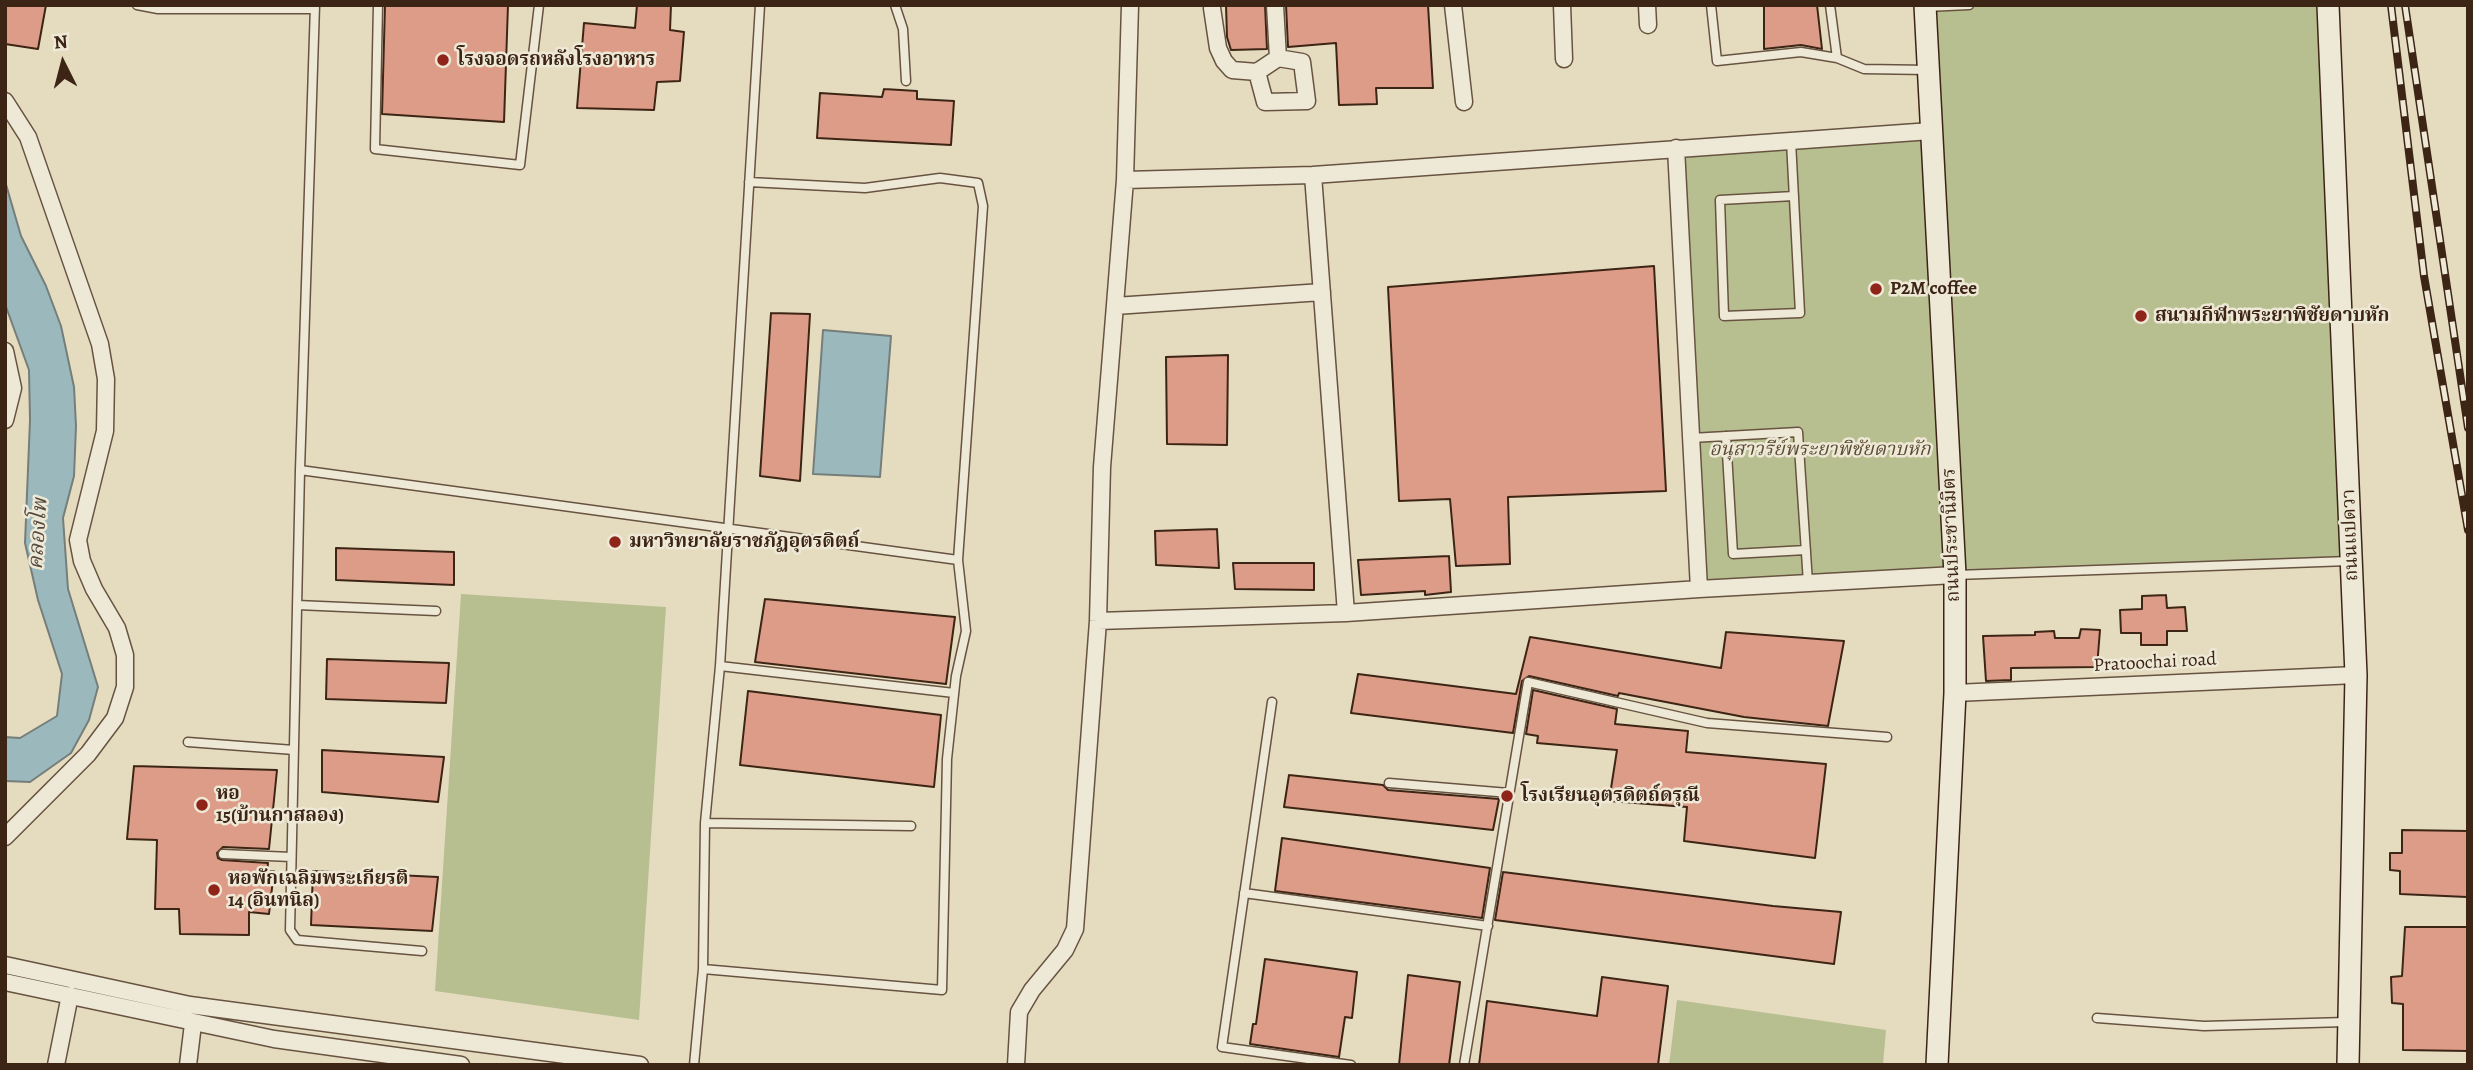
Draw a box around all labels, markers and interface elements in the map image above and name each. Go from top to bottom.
north arrow [28,28,98,98]
text: N [53,28,69,56]
place label: โรงจอดรถหลังโรงอาหาร [457,49,655,71]
marker: โรงจอดรถหลังโรงอาหาร [435,52,451,68]
place label: P2M coffee [1890,278,1977,300]
marker: P2M coffee [1868,281,1884,297]
place label: สนามกีฬาพระยาพิชัยดาบหัก [2155,305,2389,327]
marker: สนามกีฬาพระยาพิชัยดาบหัก [2133,308,2149,324]
park label: อนุสาวรีย์พระยาพิชัยดาบหัก [1709,439,1931,461]
street label: ถนนประชานิมิตร [1938,468,1966,602]
street label: ถนนแปดวา [2338,488,2364,582]
water label: คลองโพ [24,497,54,571]
place label: มหาวิทยาลัยราชภัฏอุตรดิตถ์ [629,531,860,553]
marker: มหาวิทยาลัยราชภัฏอุตรดิตถ์ [607,534,623,550]
street label: Pratoochai road [2093,648,2217,678]
place label: หอ 15(บ้านกาสลอง) [216,783,344,827]
place label: โรงเรียนอุตรดิตถ์ดรุณี [1521,785,1700,807]
marker: โรงเรียนอุตรดิตถ์ดรุณี [1499,788,1515,804]
marker: หอ 15(บ้านกาสลอง) [194,797,210,813]
place label: หอพักเฉลิมพระเกียรติ 14 (อินทนิล) [228,868,408,912]
marker: หอพักเฉลิมพระเกียรติ 14 (อินทนิล) [206,882,222,898]

